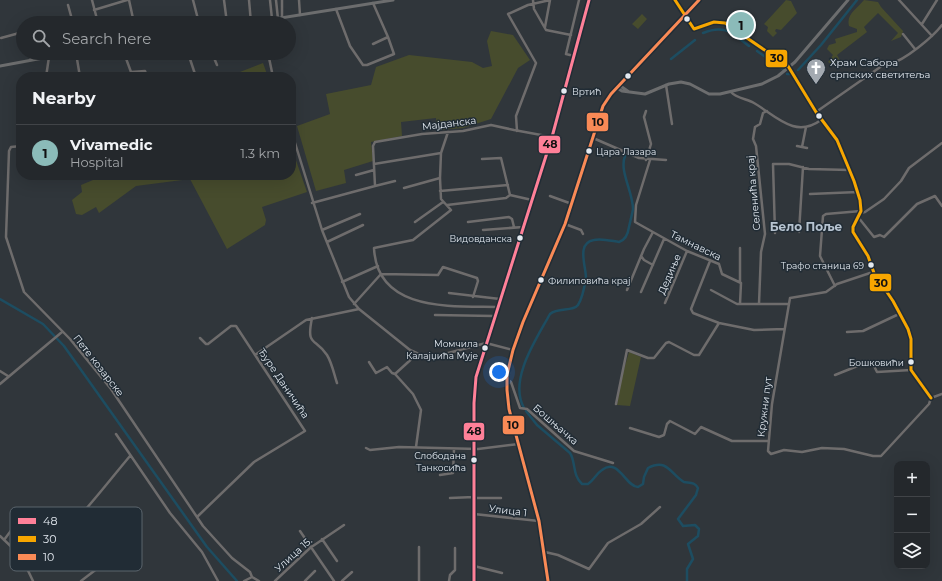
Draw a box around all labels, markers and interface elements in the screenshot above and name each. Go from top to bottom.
pin: 1 [728,10,754,40]
unlabelled marker [682,14,692,24]
search box [16,16,296,60]
icon: search [30,27,52,49]
text: Search here [62,29,151,48]
line badge: 30 [765,49,788,68]
text: 30 [769,51,785,65]
place label: Храм Сабора српских светитеља [830,56,930,81]
church icon: Храм Сабора српских светитеља [805,57,827,85]
unlabelled marker [623,71,633,81]
marker: Вртић [559,86,569,96]
place label: Вртић [572,86,601,97]
text: Nearby [32,88,96,108]
unlabelled marker [814,111,824,121]
line badge: 10 [586,112,609,132]
street label: Мајданска [421,114,477,133]
text: 10 [592,115,604,129]
text: Vivamedic [70,135,153,154]
line badge: 48 [538,135,561,154]
text: 48 [543,137,557,151]
text: 1 [42,145,48,161]
text: 1.3 km [240,145,280,161]
marker: Цара Лазара [584,146,594,156]
place label: Цара Лазара [596,146,656,157]
text: Hospital [70,154,123,170]
street label: Селенића крај [744,155,763,231]
district label: Бело Поље [770,219,843,234]
street label: Тамнавска [668,228,723,263]
place label: Видовданска [449,233,512,244]
marker: Видовданска [515,233,525,243]
street label: Дедиње [655,252,684,296]
place label: Трафо станица 69 [781,260,865,271]
marker: Трафо станица 69 [866,260,876,270]
line badge: 30 [869,273,892,292]
marker: Филиповића крај [536,275,546,285]
place label: Филиповића крај [548,275,631,286]
text: 30 [873,276,889,290]
street label: Пете козарске [70,332,127,399]
place label: Момчила Калајџића Мује [406,338,478,361]
marker: Момчила Калајџића Мује [480,343,490,353]
street label: Ђуре Даничића [255,346,312,421]
place label: Бошковићи [849,357,904,368]
marker: Бошковићи [906,357,916,367]
your location [489,362,509,382]
street label: Кружни пут [754,376,775,438]
street label: Бошњачка [530,401,581,448]
line badge: 10 [502,415,525,435]
text: 10 [507,418,519,432]
line badge: 48 [463,422,485,441]
text: 48 [467,424,481,438]
place label: Слободана Танкосића [414,450,466,473]
marker: Слободана Танкосића [469,455,479,465]
map controls [894,461,930,569]
button: + [894,461,930,497]
button: − [894,497,930,533]
street label: Улица 1 [488,502,528,519]
legend [10,507,142,571]
text: 48 [43,514,57,528]
text: 30 [43,532,57,546]
button: layers [894,533,930,569]
street label: Улица 15. [272,534,315,575]
text: 10 [43,550,54,564]

